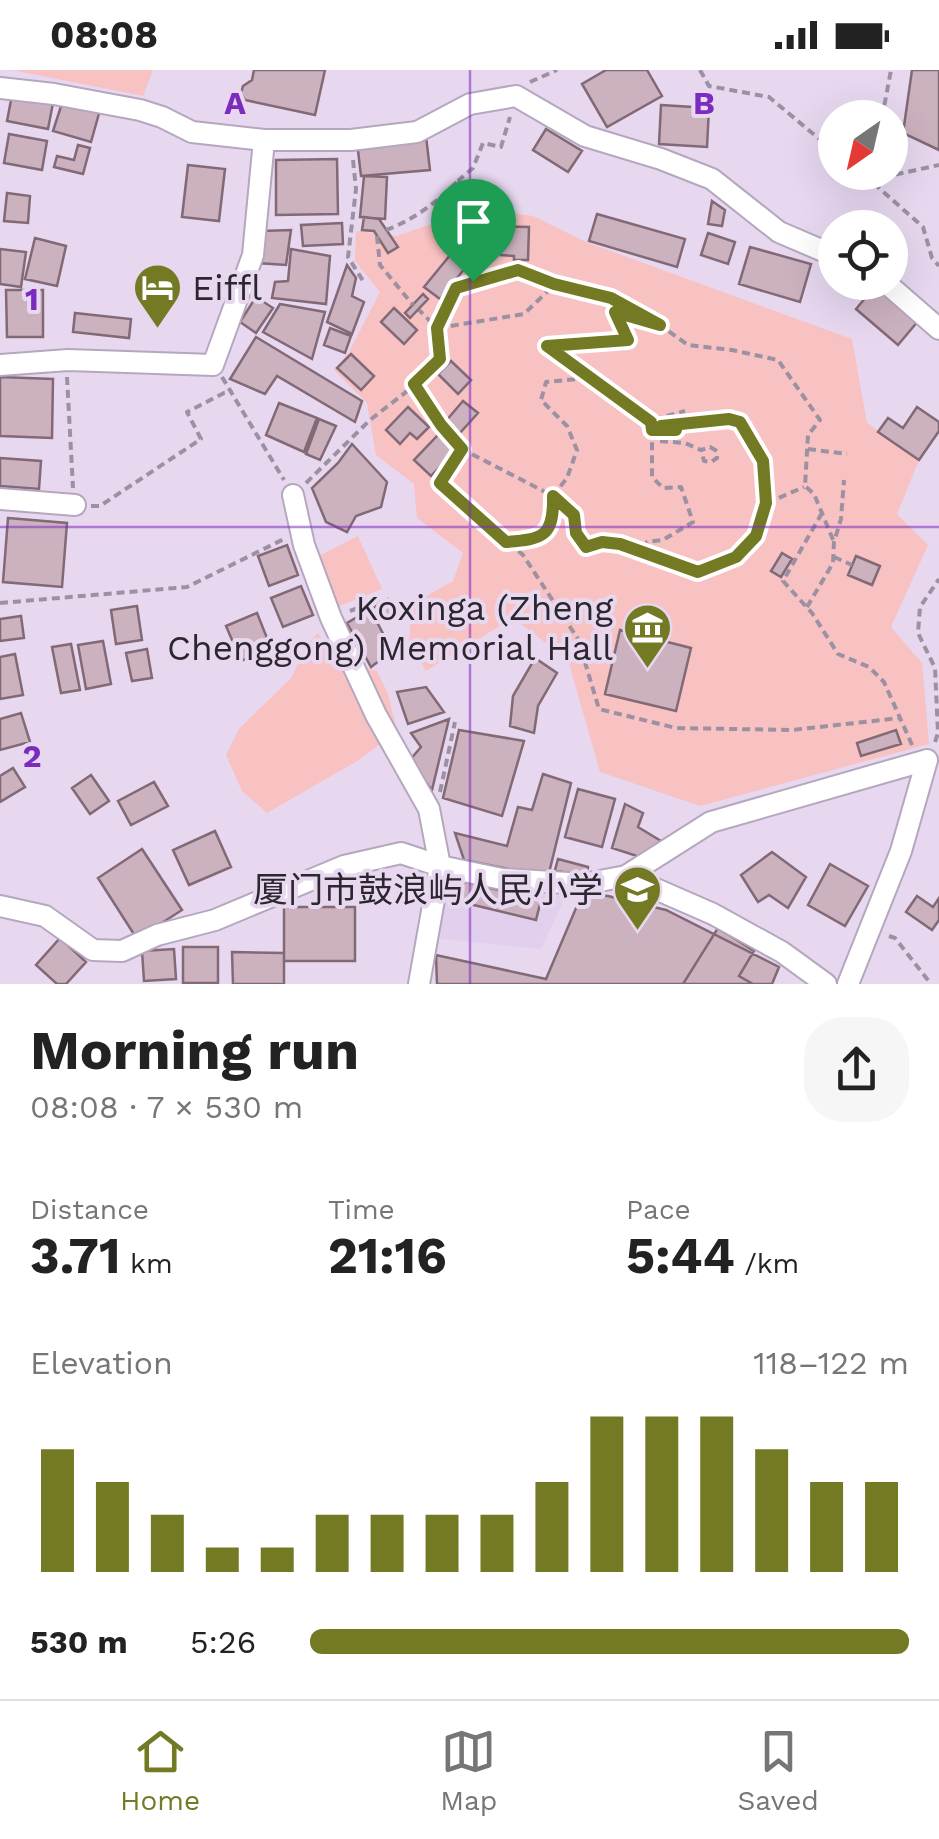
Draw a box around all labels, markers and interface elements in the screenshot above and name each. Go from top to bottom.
text: 08:08 [50,13,158,57]
text: A [224,84,246,122]
text: B [693,84,715,122]
north arrow [818,100,908,190]
map controls [818,100,908,300]
pin [431,179,516,282]
icon: arrive [446,194,501,249]
button: locate [818,210,908,300]
hotel icon: Eiffl [131,262,183,330]
place label: Eiffl [192,267,262,309]
text: 1 [25,280,39,318]
place label: Koxinga (Zheng Chenggong) Memorial Hall [167,587,613,669]
museum icon: Koxinga (Zheng Chenggong) Memorial Hall [622,602,674,670]
text: 2 [22,737,42,775]
school or university icon: 厦门市鼓浪屿人民小学 [612,864,664,932]
place label: 厦门市鼓浪屿人民小学 [253,869,603,911]
button: share [804,1017,909,1122]
text: Morning run [30,1018,359,1082]
text: 08:08 · 7 × 530 m [30,1088,303,1126]
text: Distance [30,1193,149,1226]
text: Time [328,1193,395,1226]
text: Pace [626,1193,691,1226]
text: 3.71 [30,1226,120,1285]
text: 21:16 [328,1226,447,1285]
text: 5:44 [626,1226,735,1285]
text: km [120,1247,173,1280]
text: /km [735,1247,799,1280]
text: Elevation [30,1344,173,1382]
text: 118–122 m [753,1344,909,1382]
text: 530 m [30,1623,128,1661]
text: 5:26 [190,1623,256,1661]
tab: Home [120,1724,200,1817]
tab: Map [440,1724,497,1817]
tab: Saved [738,1724,819,1817]

